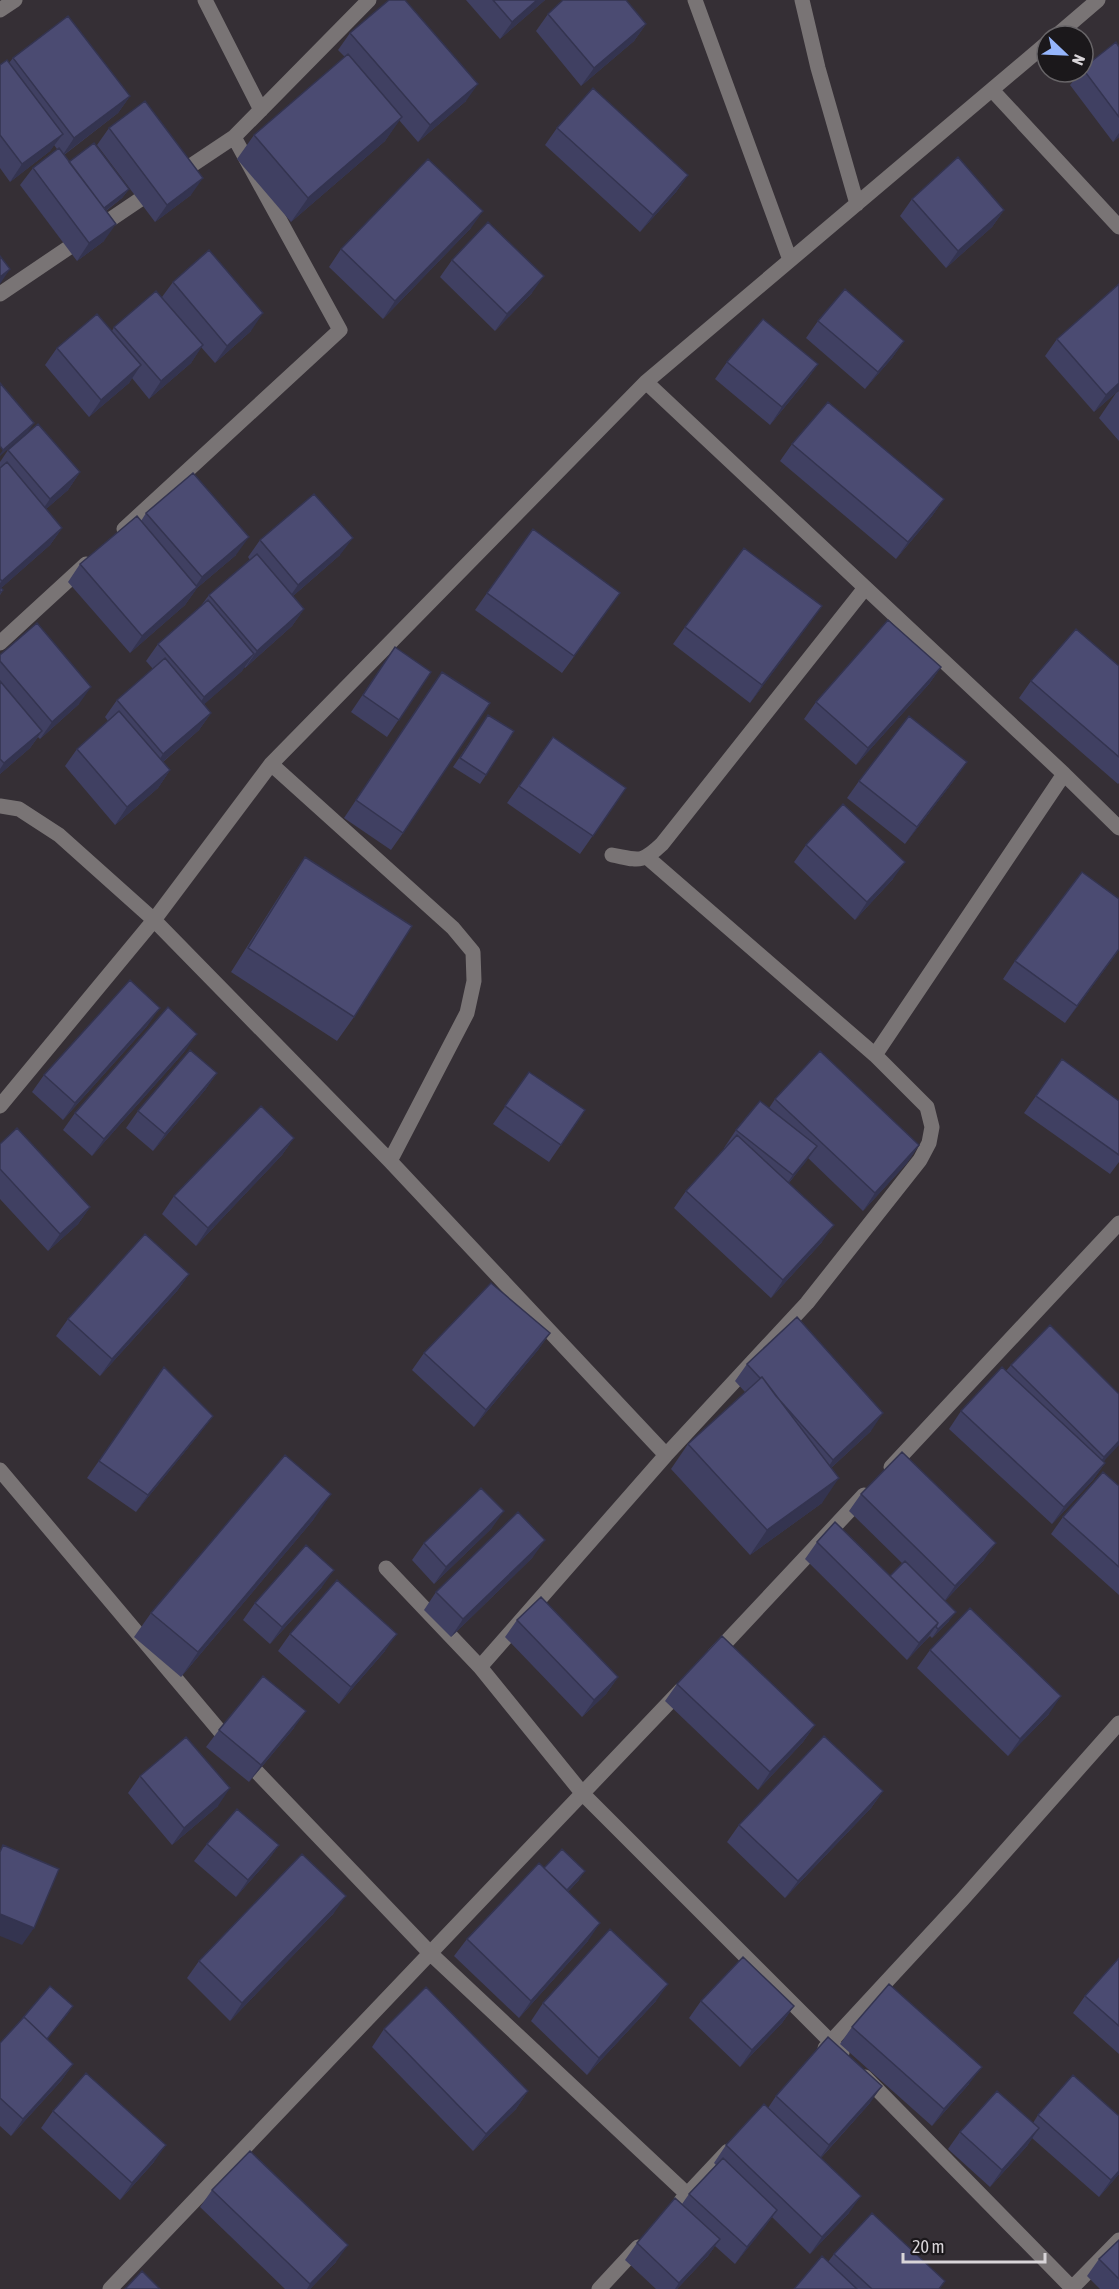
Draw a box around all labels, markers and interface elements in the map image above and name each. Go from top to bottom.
north arrow [1035,24,1095,84]
text: N [1069,52,1089,68]
scale bar [903,2226,1046,2264]
text: 20 m [912,2236,944,2257]

